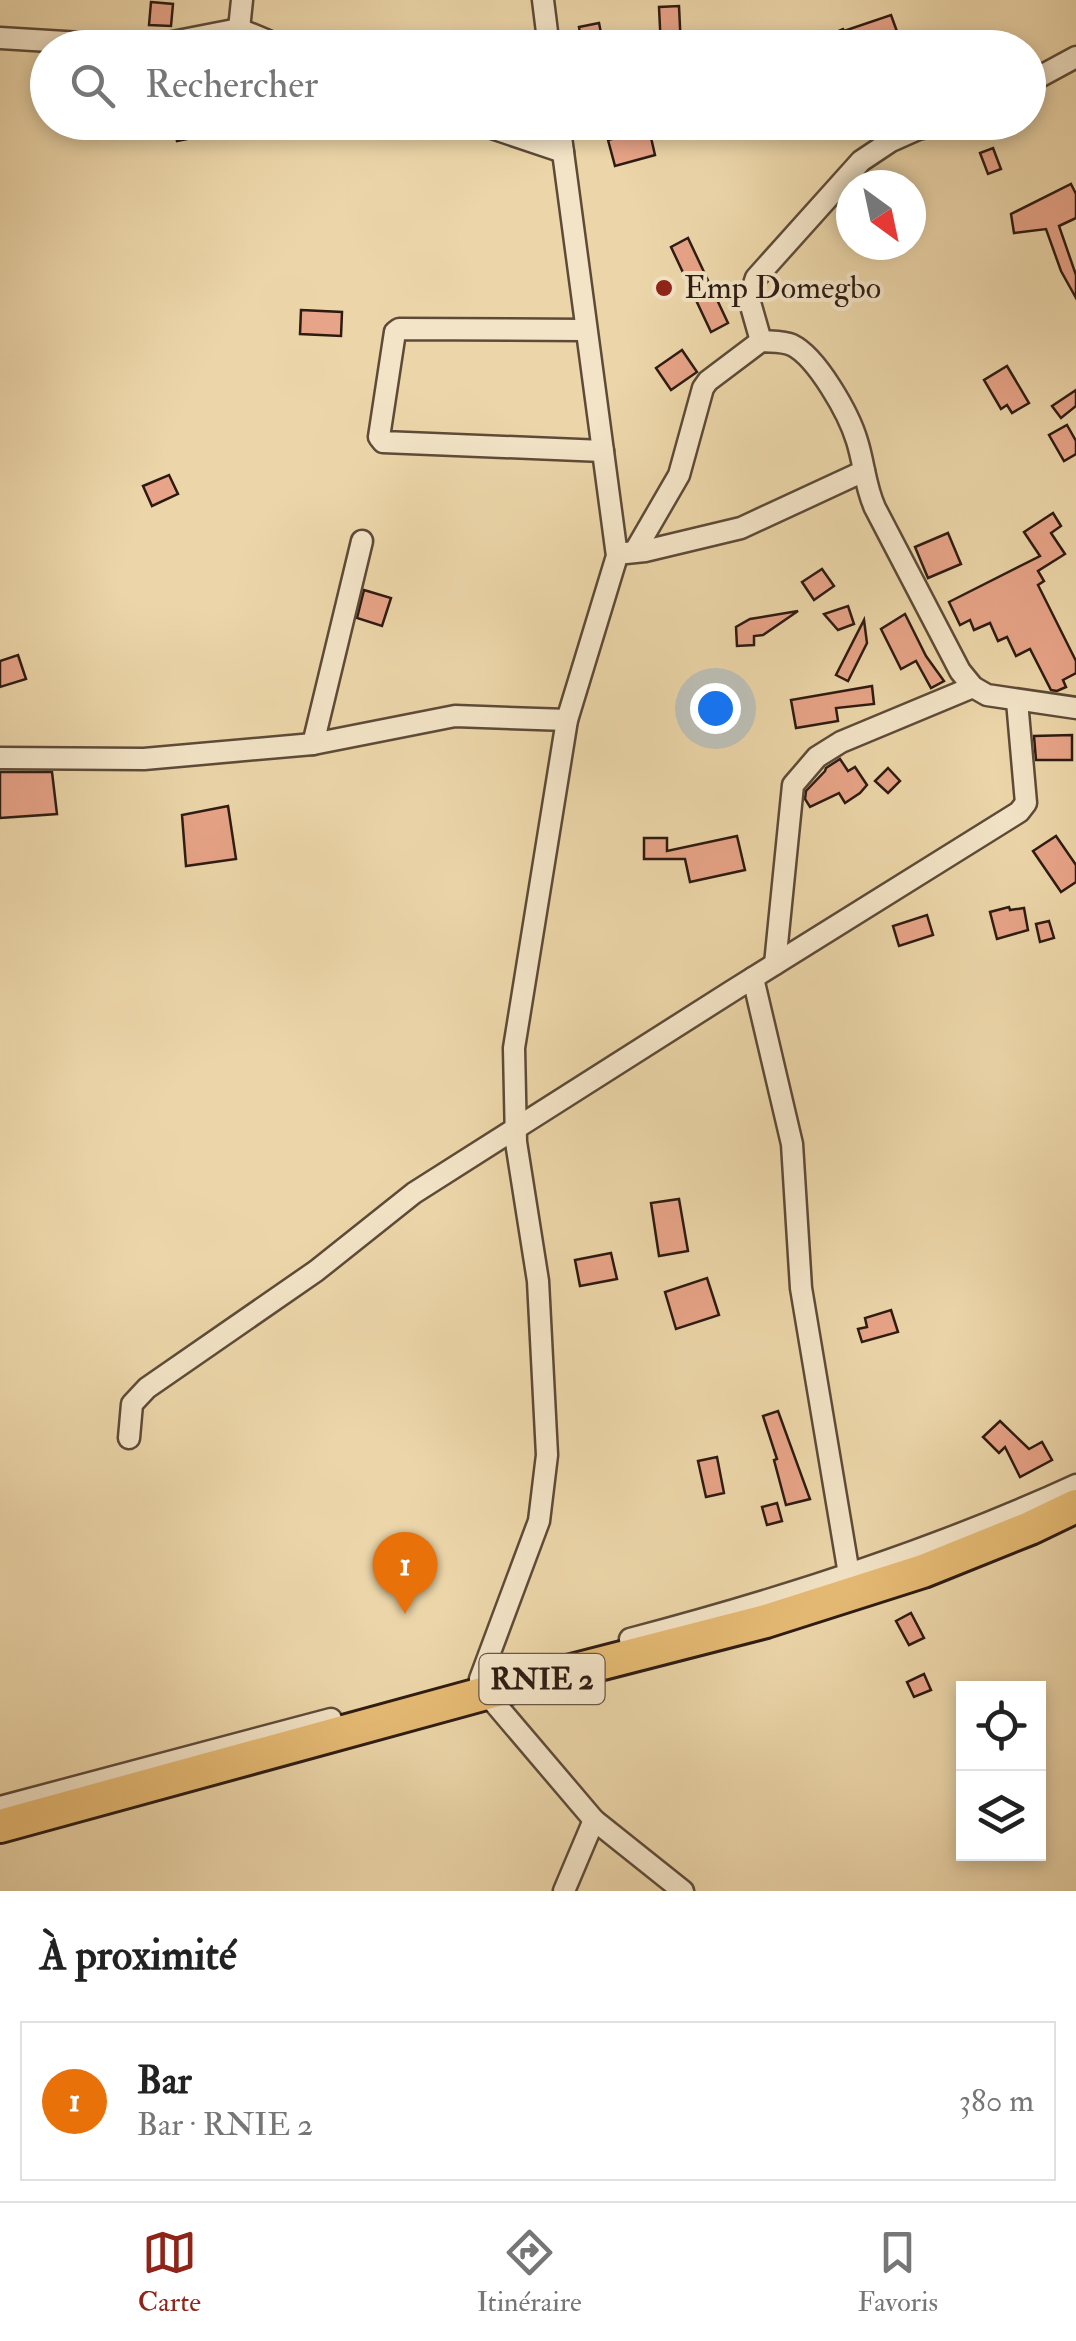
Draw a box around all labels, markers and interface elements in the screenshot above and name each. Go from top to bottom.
search box [30,30,1046,140]
icon: search [65,58,120,113]
text: Rechercher [145,61,318,109]
north arrow [836,170,926,260]
place label: Emp Domegbo [684,268,881,308]
marker: Emp Domegbo [653,277,675,299]
your location [690,683,741,734]
pin: 1 [372,1532,438,1614]
road number: RNIE 2 [480,1654,604,1704]
map controls [956,1681,1046,1861]
button: locate [956,1681,1046,1771]
button: layers [956,1771,1046,1861]
text: À proximité [40,1930,236,1982]
text: Bar [137,2057,192,2105]
text: 1 [69,2081,80,2121]
text: 380 m [959,2081,1034,2121]
text: Bar · RNIE 2 [137,2105,313,2145]
tab: Carte [138,2225,201,2320]
tab: Itinéraire [477,2225,582,2320]
tab: Favoris [857,2225,938,2320]

